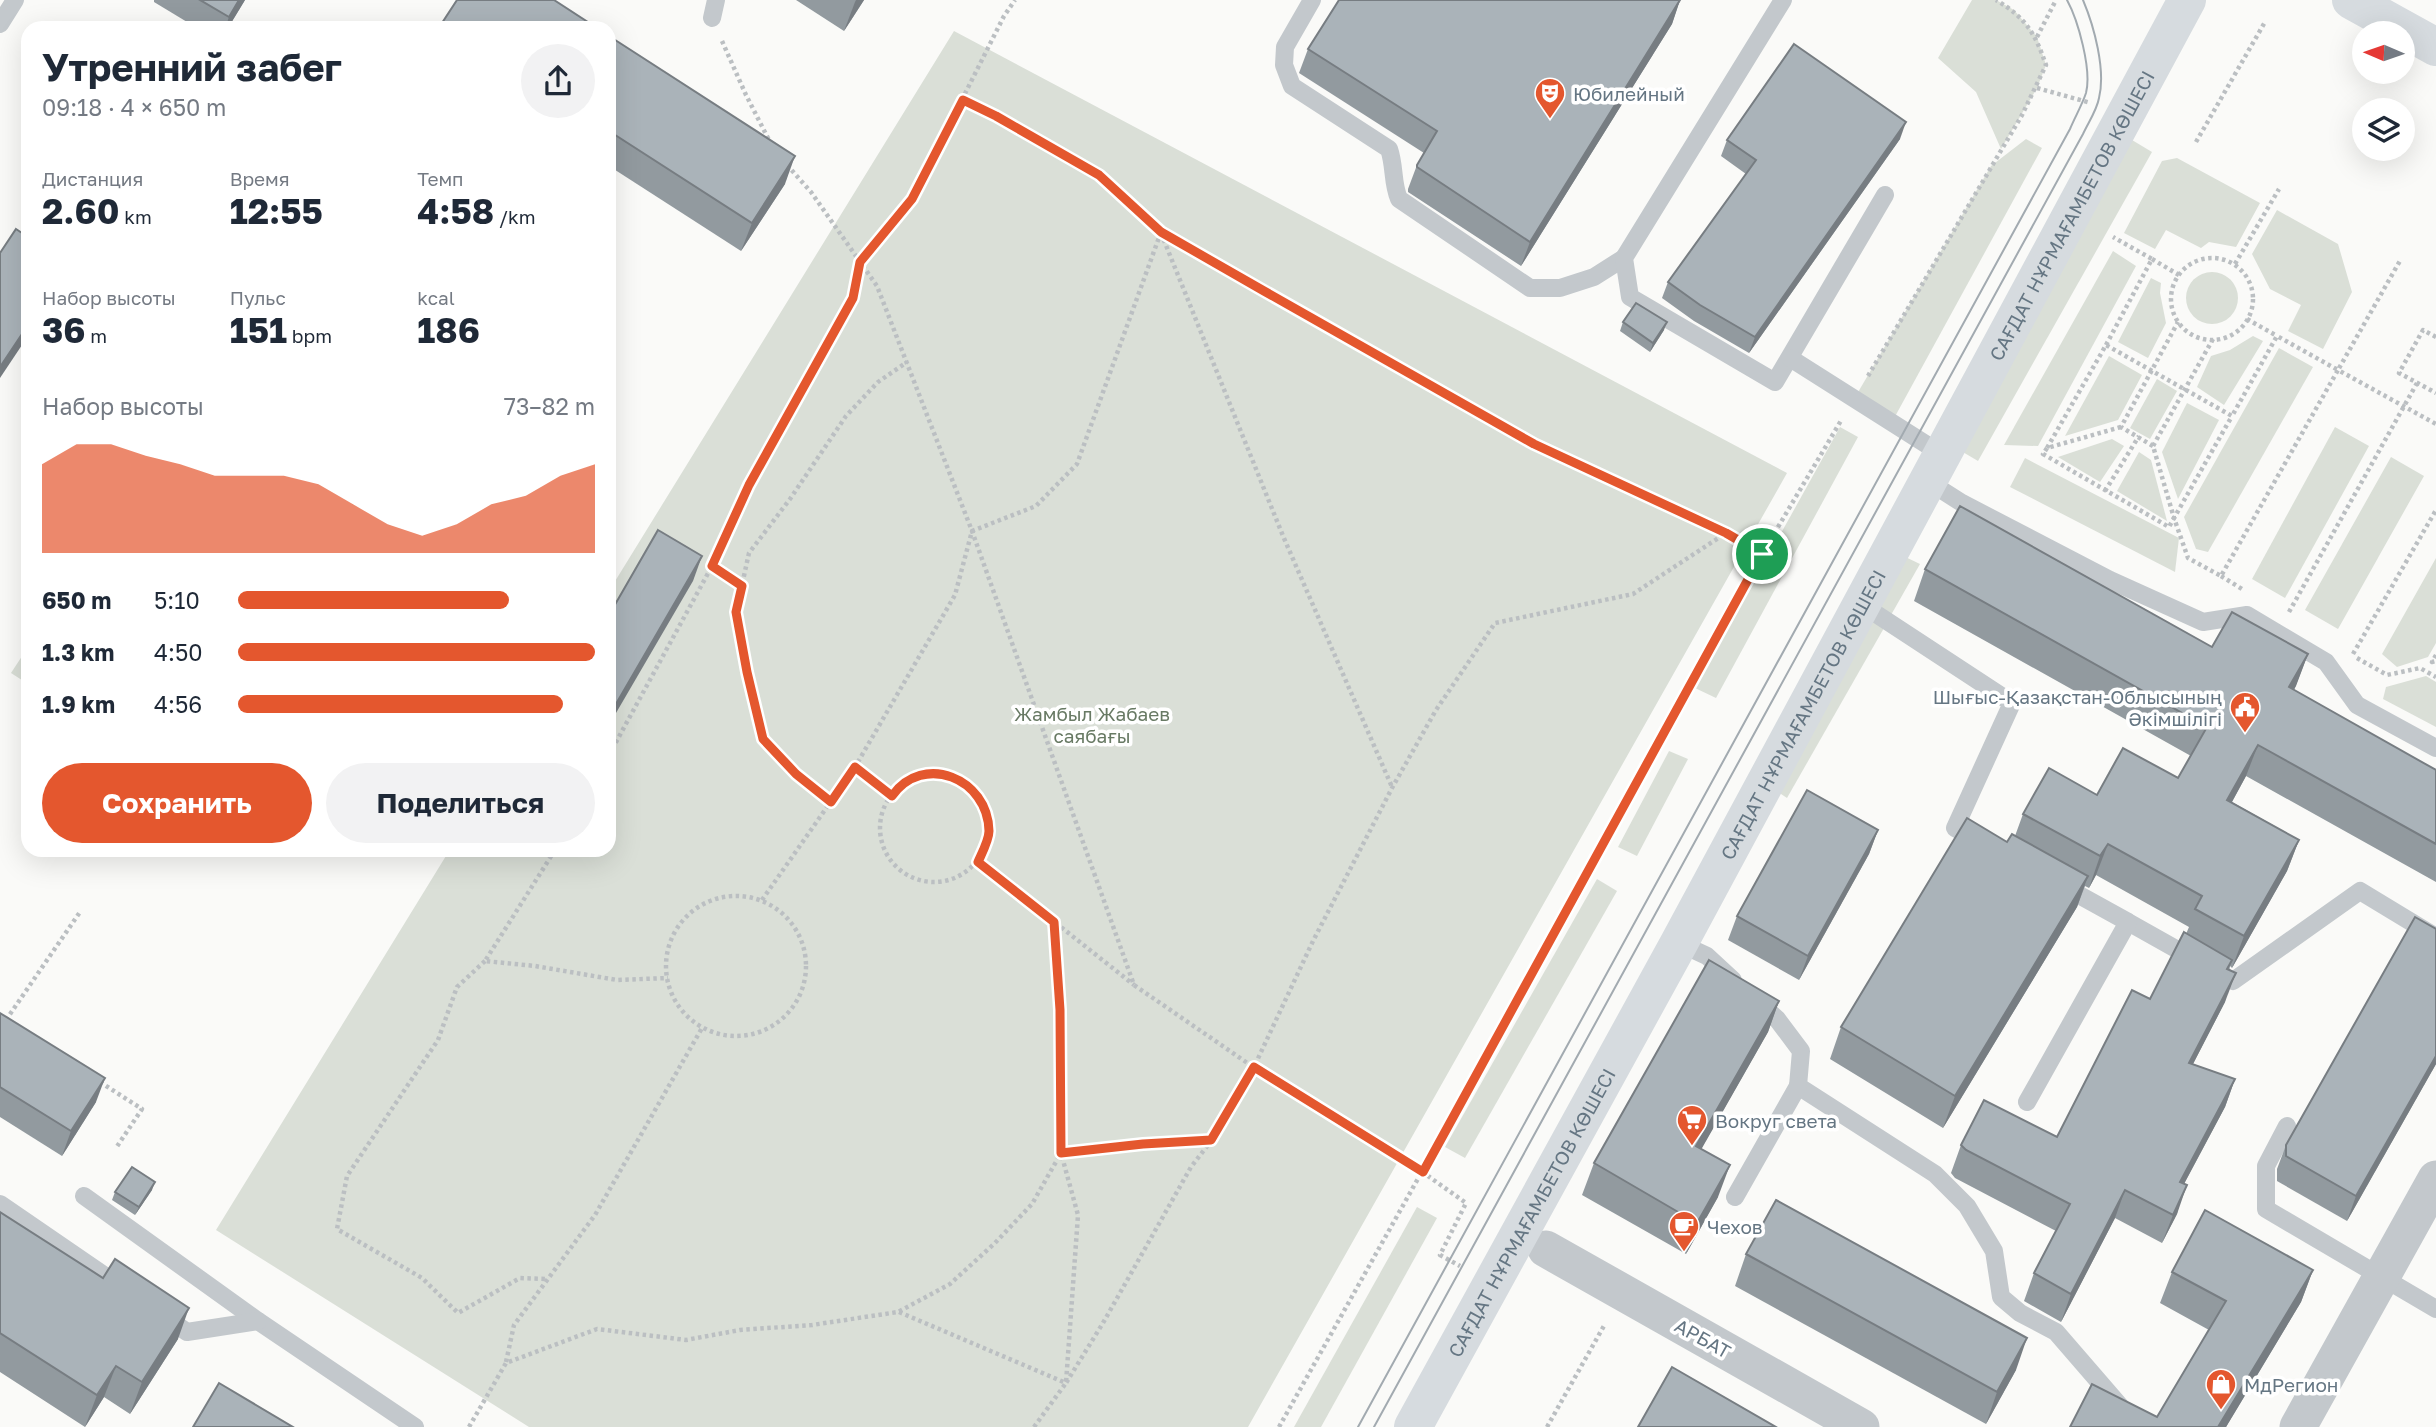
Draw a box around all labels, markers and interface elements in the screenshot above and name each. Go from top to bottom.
north arrow [2352,21,2415,84]
map controls [2352,21,2415,161]
text: Утренний забег [42,44,342,89]
button: share [521,44,595,118]
street label: САҒДАТ НҰРМАҒАМБЕТОВ КӨШЕСІ [1984,66,2158,364]
theatre icon: Юбилейный [1533,76,1567,120]
place label: Юбилейный [1573,82,1685,105]
text: 09:18 · 4 × 650 m [42,93,226,121]
button: layers [2352,98,2415,161]
text: Дистанция [42,167,143,190]
text: Время [230,167,290,190]
text: Темп [417,167,464,190]
text: 2.60 [42,190,120,232]
text: 12:55 [230,190,323,232]
text: 4:58 [417,190,494,232]
text: km [120,205,152,228]
text: /km [494,205,536,228]
text: Набор высоты [42,286,176,309]
text: Пульс [230,286,286,309]
text: kcal [417,286,455,309]
text: 36 [42,309,86,351]
text: 151 [230,309,287,351]
text: 186 [417,309,480,351]
text: m [86,324,107,347]
text: bpm [287,324,332,347]
text: Набор высоты [42,392,204,420]
text: 73–82 m [504,392,595,420]
pin [1732,524,1792,584]
icon: arrive [1743,535,1781,573]
street label: САҒДАТ НҰРМАҒАМБЕТОВ КӨШЕСІ [1715,565,1890,863]
text: 650 m [42,586,111,614]
text: 5:10 [154,586,200,614]
text: 1.3 km [42,638,114,666]
text: 4:50 [154,638,203,666]
place label: Шығыс-Қазақстан-Облысының Әкімшілігі [1933,685,2222,730]
text: 1.9 km [42,690,115,718]
text: 4:56 [154,690,202,718]
public building icon: Шығыс-Қазақстан-Облысының Әкімшілігі [2228,690,2262,734]
park label: Жамбыл Жабаев саябағы [1014,702,1170,747]
button: Сохранить [42,763,312,843]
button: Поделиться [326,763,595,843]
street label: САҒДАТ НҰРМАҒАМБЕТОВ КӨШЕСІ [1442,1064,1620,1361]
supermarket icon: Вокруг света [1675,1103,1709,1147]
place label: Вокруг света [1715,1109,1837,1132]
cafe icon: Чехов [1667,1209,1701,1253]
place label: Чехов [1707,1215,1763,1238]
street label: АРБАТ [1671,1313,1735,1363]
shop icon: МдРегион [2204,1367,2238,1411]
place label: МдРегион [2244,1373,2338,1396]

